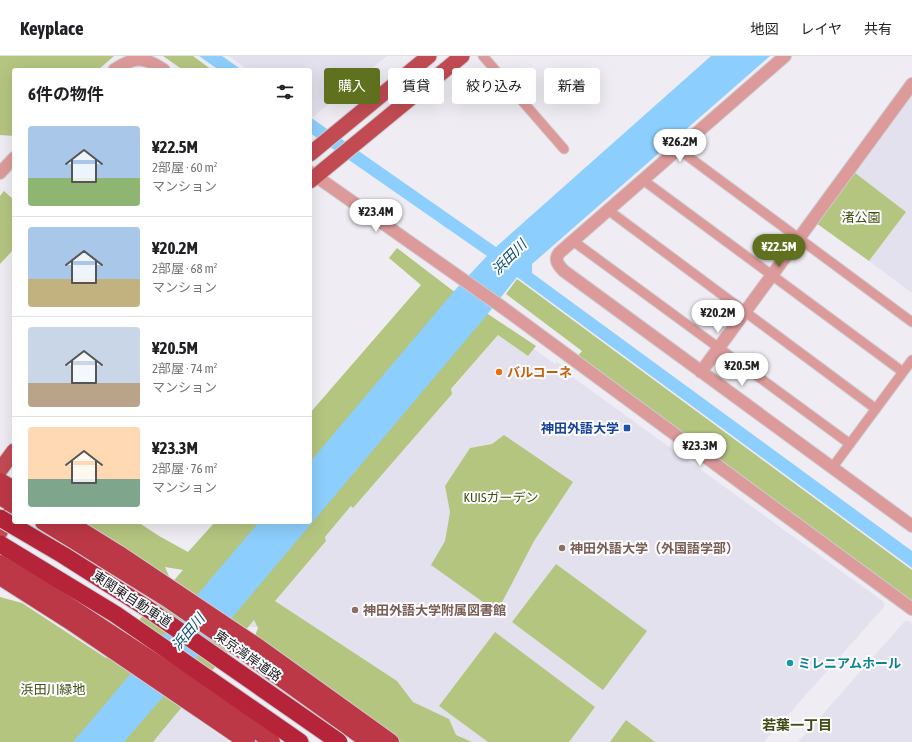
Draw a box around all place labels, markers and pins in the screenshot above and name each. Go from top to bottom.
pin: ¥26.2M [647,129,713,163]
pin: ¥23.4M [343,199,409,233]
pin: ¥22.5M [746,234,812,268]
pin: ¥20.2M [685,300,751,334]
pin: ¥20.5M [709,353,775,387]
place label: バルコーネ [507,365,572,380]
marker: バルコーネ [494,367,504,377]
place label: 神田外語大学 [541,421,619,436]
marker: 神田外語大学 [622,423,632,433]
pin: ¥23.3M [667,433,733,467]
place label: 神田外語大学（外国語学部） [570,541,739,556]
marker: 神田外語大学（外国語学部） [557,543,567,553]
place label: 神田外語大学附属図書館 [363,603,506,618]
marker: 神田外語大学附属図書館 [350,605,360,615]
place label: ミレニアムホール [798,656,901,671]
marker: ミレニアムホール [785,658,795,668]

